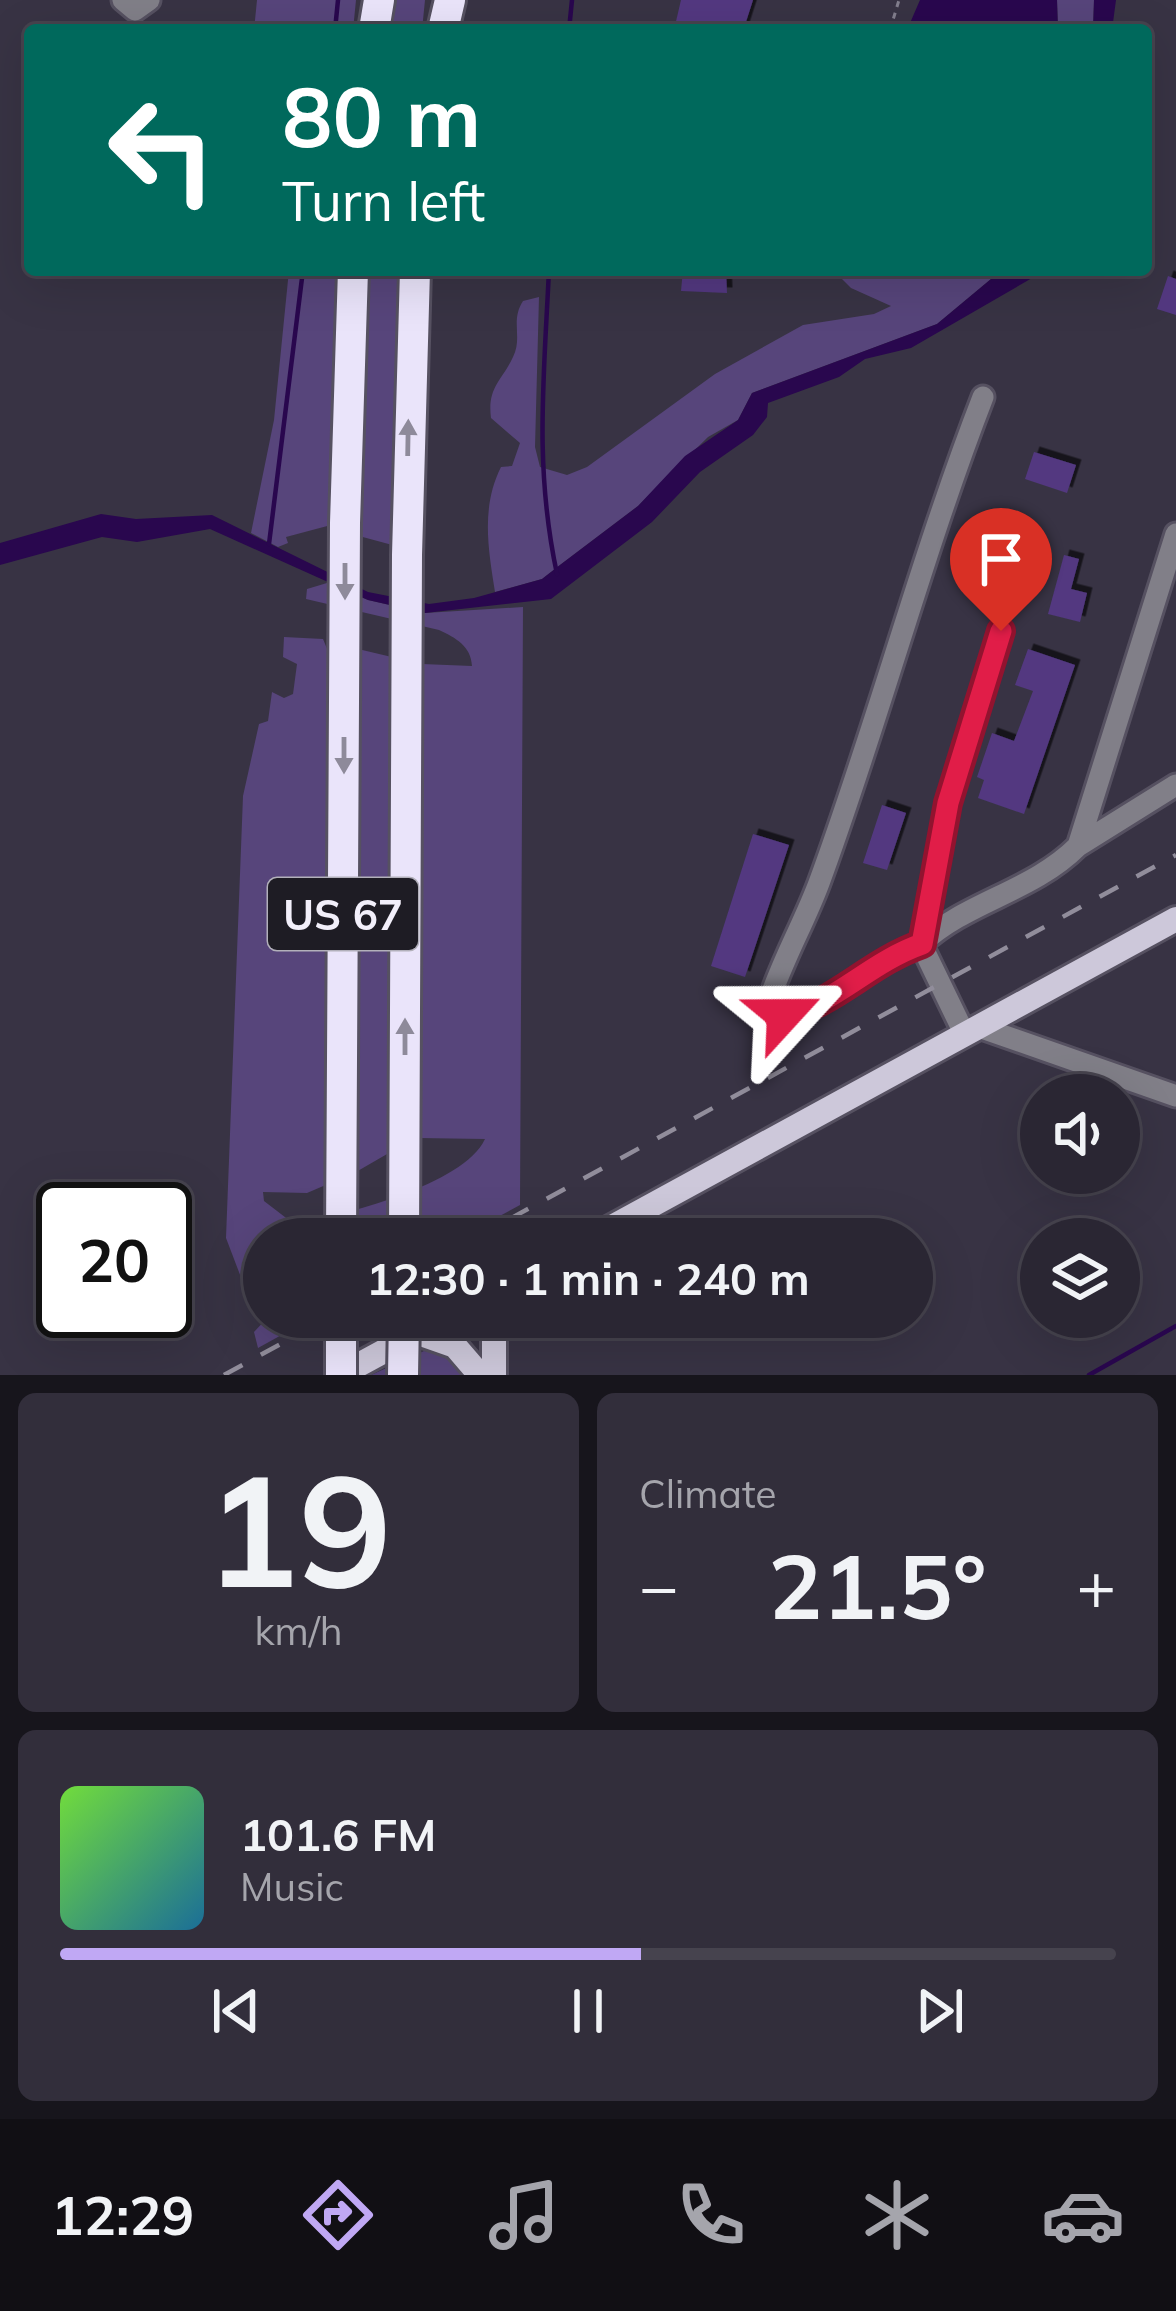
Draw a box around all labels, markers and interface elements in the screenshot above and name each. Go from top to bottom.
text: 80 m [282,63,481,168]
icon: left [84,72,240,228]
text: Turn left [282,167,485,235]
one-way arrow [399,418,418,456]
pin [950,508,1052,631]
icon: arrive [968,526,1034,592]
one-way arrow [335,563,355,601]
one-way arrow [334,737,354,775]
road number: US 67 [268,878,418,950]
position arrow [721,952,847,1078]
one-way arrow [395,1017,415,1055]
map controls [1020,1074,1140,1338]
button: sound [1020,1074,1140,1194]
speed limit sign: 20 [36,1182,192,1338]
button: layers [1020,1218,1140,1338]
text: 12:30 · 1 min · 240 m [366,1250,810,1306]
text: 19 [205,1430,392,1626]
text: Climate [639,1469,777,1518]
text: 21.5° [768,1529,987,1642]
text: − [639,1544,679,1627]
text: + [1076,1544,1116,1627]
text: km/h [254,1606,343,1655]
text: 101.6 FM [240,1806,436,1862]
text: Music [240,1862,344,1911]
icon: previous [203,1978,269,2044]
icon: pause [555,1978,621,2044]
icon: next [907,1978,973,2044]
icon: directions [296,2173,380,2257]
icon: music [482,2173,566,2257]
icon: phone [669,2173,753,2257]
icon: climate [855,2173,939,2257]
icon: car [1041,2173,1125,2257]
text: 12:29 [51,2181,194,2249]

